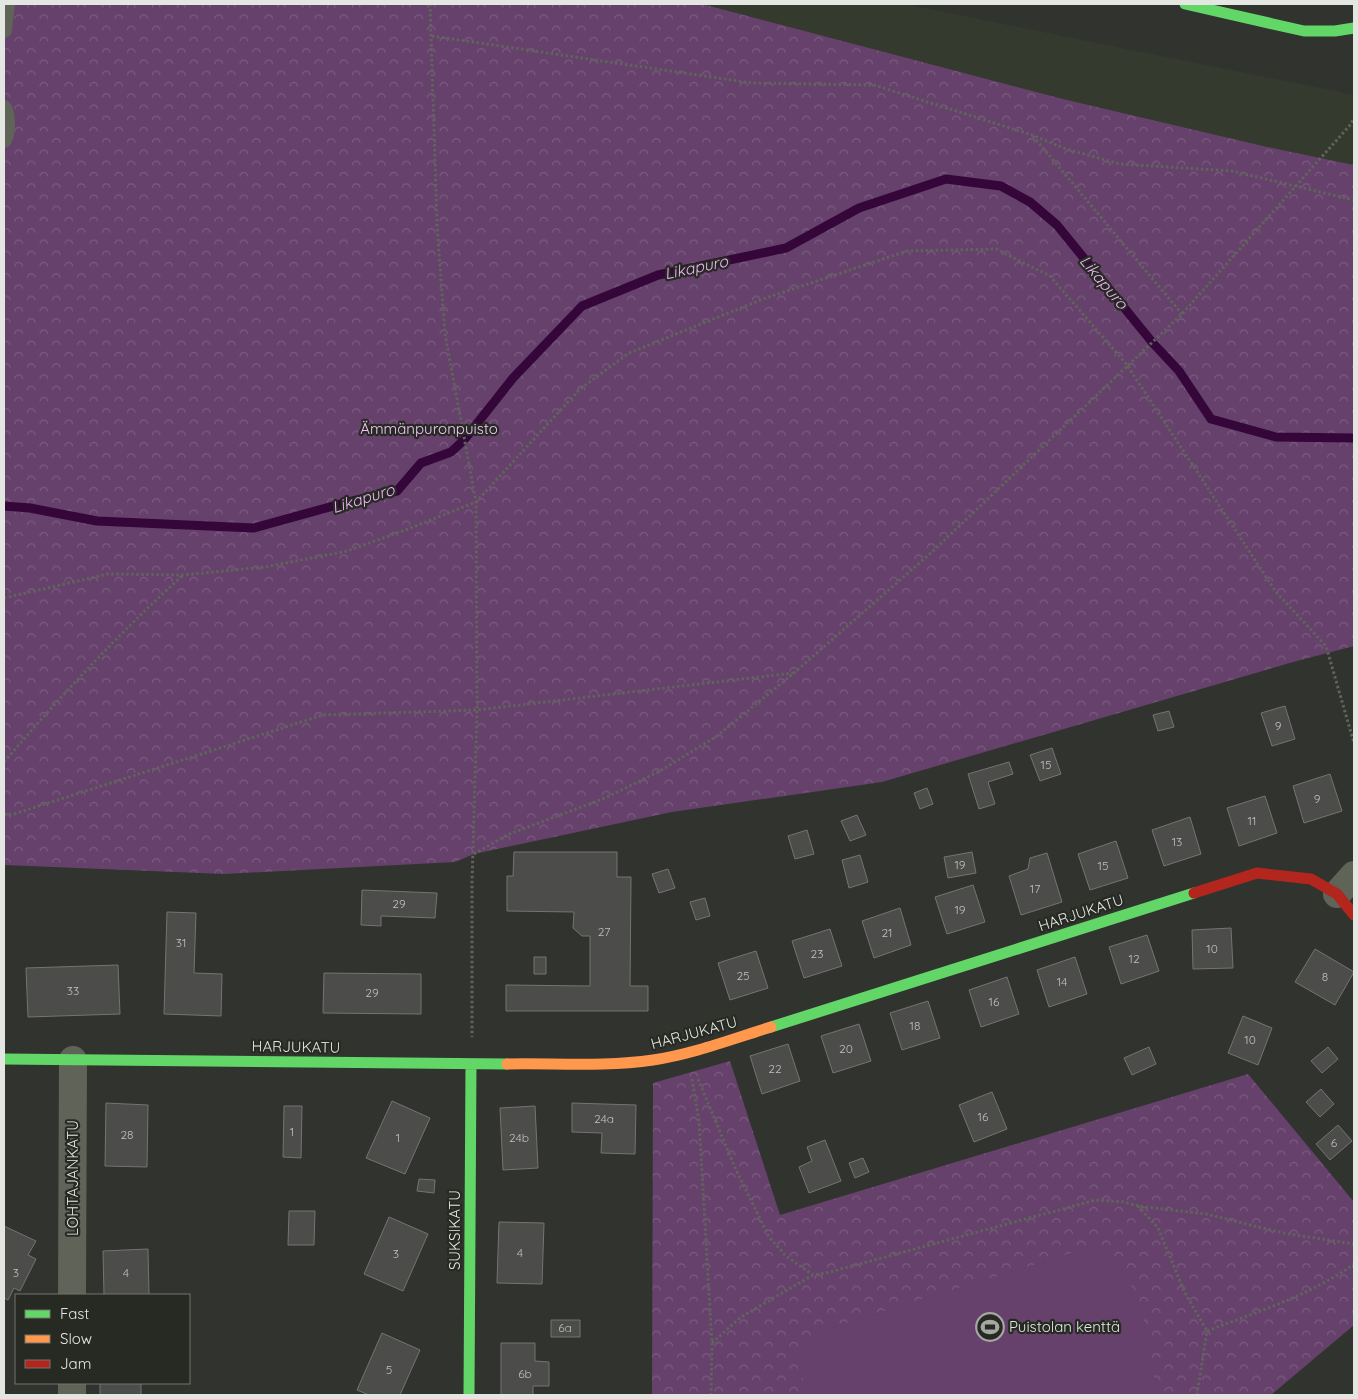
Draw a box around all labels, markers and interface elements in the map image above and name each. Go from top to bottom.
water label: Likapuro [662,250,731,283]
water label: Likapuro [1076,251,1133,314]
park label: Ämmänpuronpuisto [360,419,498,438]
water label: Likapuro [329,479,398,517]
house number: 9 [1275,718,1282,733]
house number: 15 [1041,757,1051,772]
house number: 9 [1314,791,1321,806]
house number: 11 [1248,813,1256,828]
house number: 13 [1172,834,1182,849]
house number: 19 [954,857,966,872]
house number: 15 [1098,858,1108,873]
house number: 17 [1030,881,1040,896]
street label: HARJUKATU [1036,890,1126,935]
house number: 29 [392,896,406,911]
house number: 19 [954,902,966,917]
house number: 27 [598,924,610,939]
house number: 21 [881,925,893,940]
house number: 31 [176,935,186,950]
house number: 10 [1206,941,1218,956]
house number: 23 [811,946,823,961]
house number: 12 [1128,951,1140,966]
house number: 25 [736,968,750,983]
house number: 8 [1322,969,1328,984]
house number: 14 [1057,974,1067,989]
house number: 33 [67,983,79,998]
house number: 29 [365,985,379,1000]
house number: 16 [989,994,1000,1009]
street label: HARJUKATU [649,1012,739,1053]
house number: 18 [910,1018,920,1033]
house number: 10 [1244,1032,1256,1047]
street label: HARJUKATU [252,1036,341,1057]
house number: 20 [839,1041,853,1056]
house number: 22 [768,1061,782,1076]
house number: 16 [978,1109,989,1124]
house number: 24a [594,1111,614,1126]
street label: LOHTAJANKATU [63,1120,82,1236]
house number: 1 [290,1124,294,1139]
house number: 28 [120,1127,134,1142]
house number: 1 [396,1130,400,1145]
house number: 24b [509,1130,529,1145]
house number: 6 [1331,1135,1338,1150]
street label: SUKSIKATU [445,1190,464,1270]
house number: 4 [517,1245,523,1260]
house number: 3 [393,1246,399,1261]
house number: 3 [13,1265,19,1280]
house number: 4 [123,1265,129,1280]
legend [15,1294,190,1384]
text: Fast [60,1304,89,1323]
sports icon: Puistolan kenttä [975,1312,1005,1342]
place label: Puistolan kenttä [1009,1317,1120,1336]
house number: 6a [558,1320,572,1335]
text: Slow [60,1329,92,1348]
text: Jam [60,1354,91,1373]
house number: 5 [386,1362,392,1377]
house number: 6b [518,1366,532,1381]

